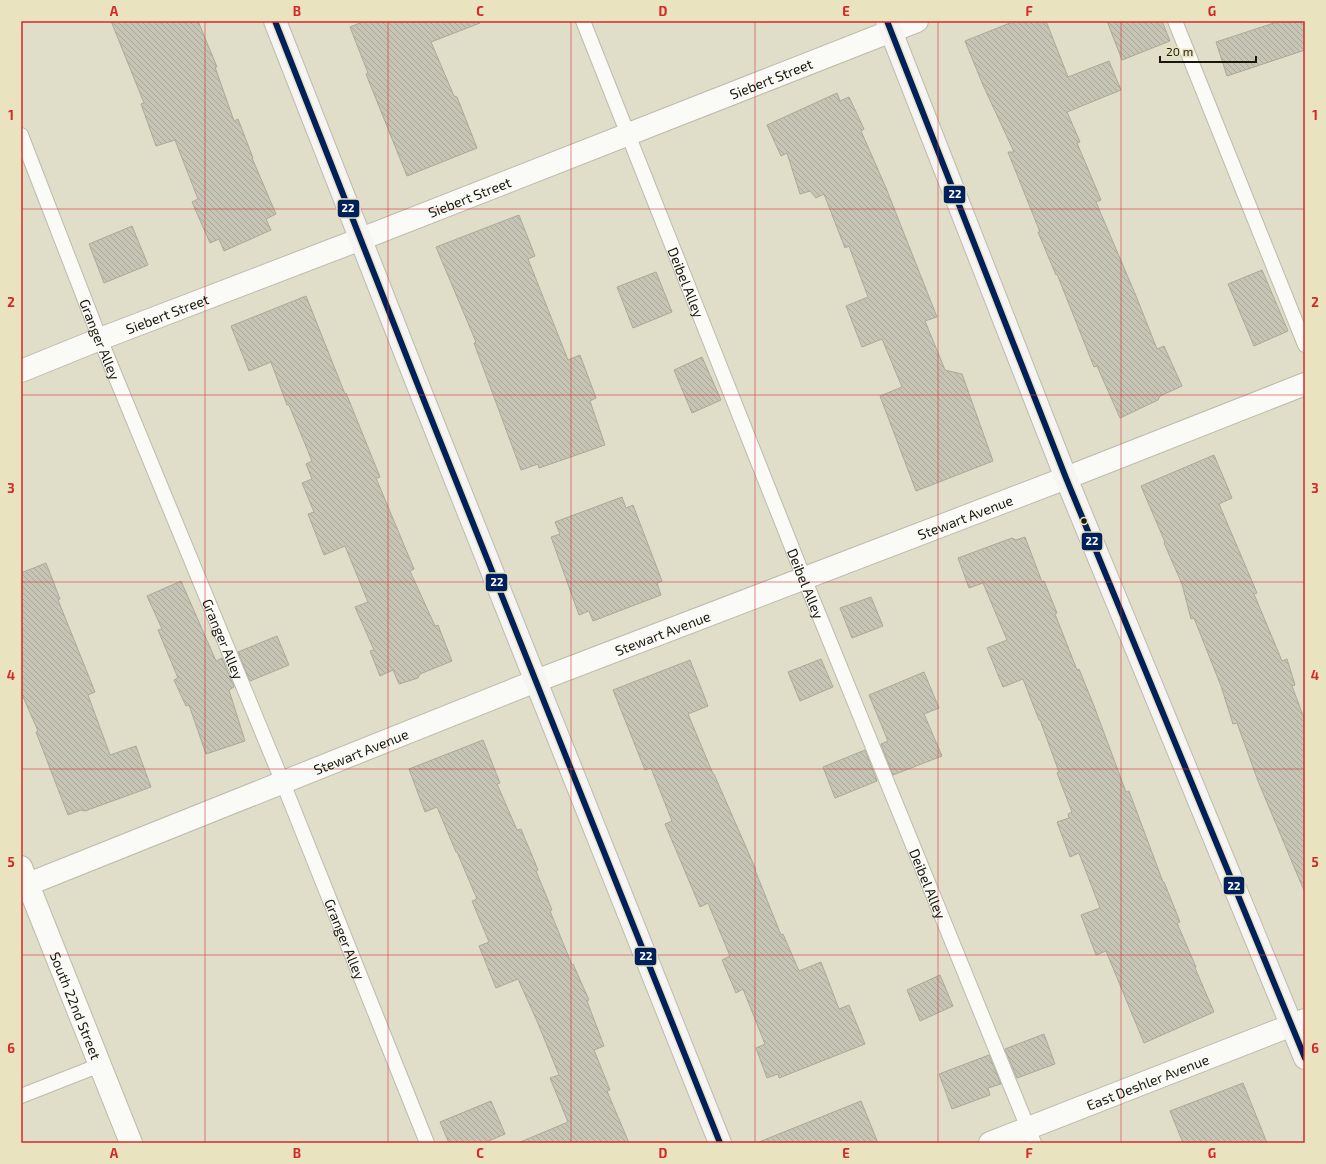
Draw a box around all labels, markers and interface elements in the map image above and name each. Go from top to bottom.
text: A [110,3,119,19]
text: B [293,3,301,19]
text: C [476,3,484,19]
text: D [659,3,668,19]
text: E [842,3,850,19]
text: F [1025,3,1033,19]
text: G [1208,3,1216,19]
scale bar [1160,38,1256,64]
text: 20 m [1166,44,1193,58]
street label: Siebert Street [727,54,815,102]
text: 1 [8,107,14,123]
text: 1 [1312,107,1318,123]
street label: Siebert Street [425,173,513,220]
line badge: 22 [943,185,966,204]
text: 22 [949,187,961,200]
line badge: 22 [337,199,360,218]
text: 22 [342,201,354,214]
street label: Deibel Alley [665,244,708,320]
street label: Siebert Street [123,290,211,337]
text: 2 [7,294,15,310]
text: 2 [1311,294,1319,310]
street label: Granger Alley [77,296,124,383]
text: 3 [7,480,15,496]
text: 3 [1311,480,1319,496]
street label: Stewart Avenue [915,491,1015,543]
unlabelled marker [1079,516,1089,526]
line badge: 22 [1081,532,1103,551]
text: 22 [1086,534,1098,547]
street label: Deibel Alley [785,546,828,622]
line badge: 22 [485,573,508,592]
text: 22 [491,575,503,588]
street label: Granger Alley [199,596,248,682]
street label: Stewart Avenue [612,607,712,659]
text: 4 [7,667,15,683]
text: 4 [1311,667,1319,683]
street label: Stewart Avenue [311,725,411,778]
street label: Deibel Alley [906,846,950,922]
text: 5 [7,854,15,870]
text: 5 [1311,854,1319,870]
line badge: 22 [1223,876,1245,895]
text: 22 [1228,879,1240,892]
street label: Granger Alley [322,896,369,982]
line badge: 22 [634,947,657,966]
street label: South 22nd Street [47,949,105,1062]
text: 22 [640,949,652,962]
text: 6 [7,1040,15,1056]
text: 6 [1311,1040,1319,1056]
street label: East Deshler Avenue [1084,1050,1211,1113]
text: A [110,1145,119,1161]
text: B [293,1145,301,1161]
text: C [476,1145,484,1161]
text: D [659,1145,668,1161]
text: E [842,1145,850,1161]
text: F [1025,1145,1033,1161]
text: G [1208,1145,1216,1161]

